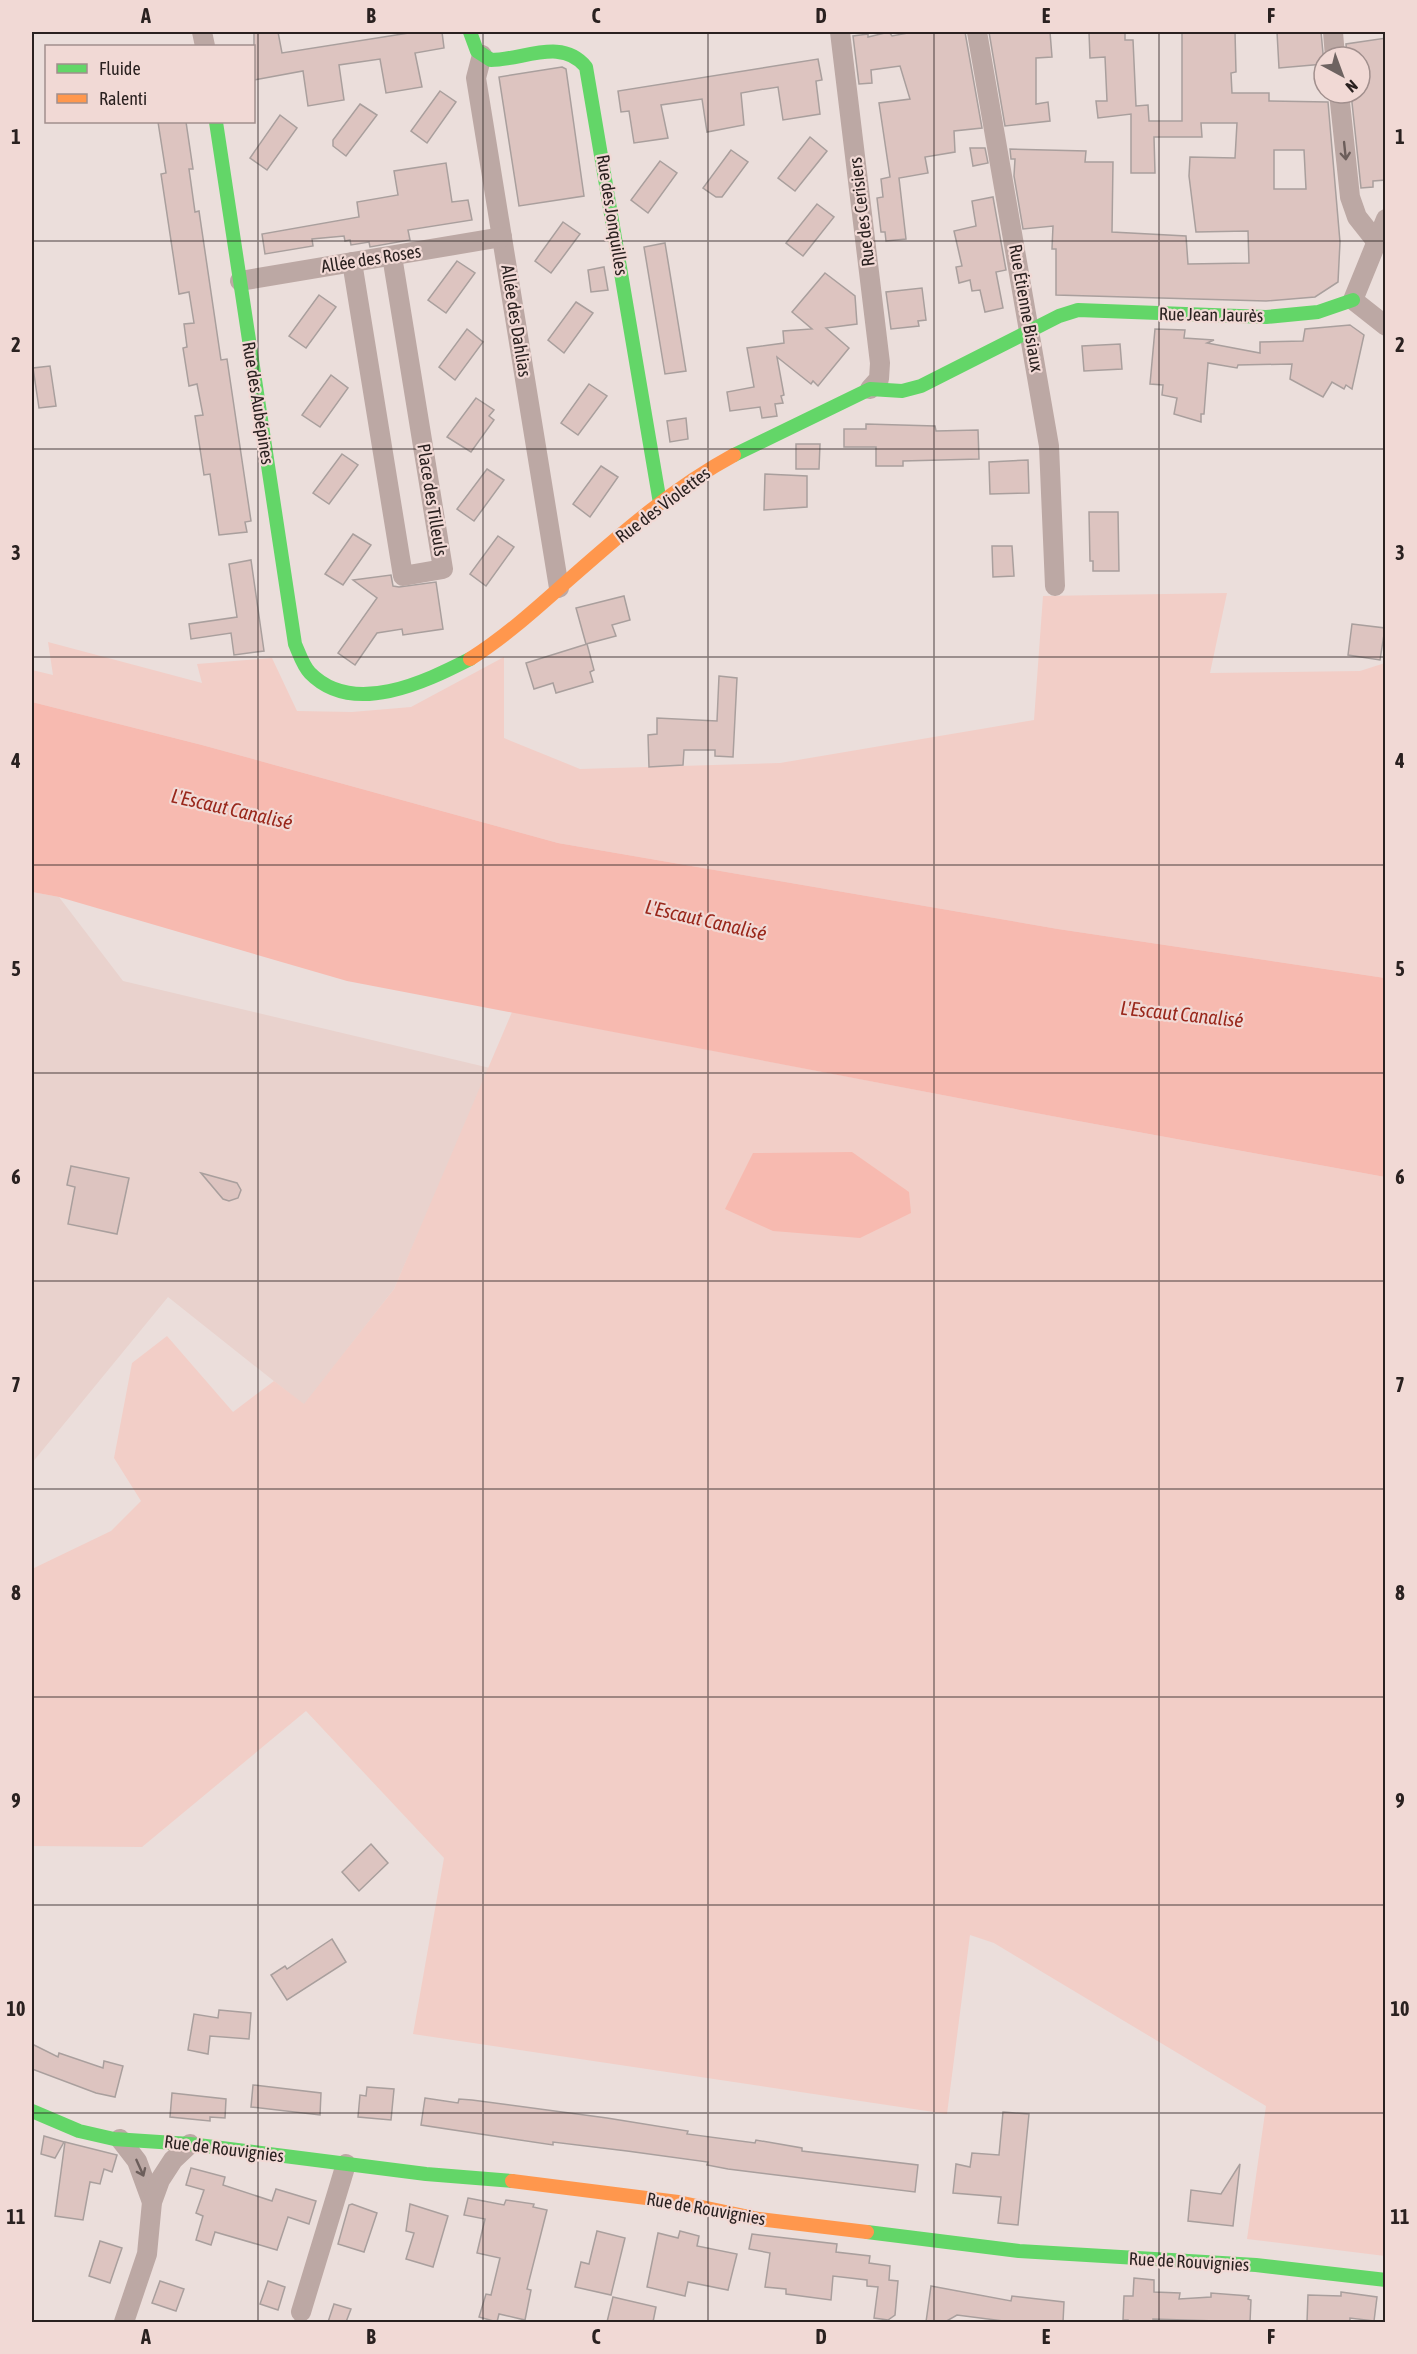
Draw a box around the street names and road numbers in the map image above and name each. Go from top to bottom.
street label: Rue des Jonquilles [593,153,632,277]
street label: Rue des Cerisiers [844,156,879,268]
street label: Allée des Roses [320,240,422,277]
street label: Rue Étienne Bisiaux [1005,243,1048,373]
street label: Allée des Dahlias [497,263,536,378]
street label: Rue Jean Jaurès [1159,303,1263,326]
street label: Rue des Aubépines [238,340,279,466]
street label: Place des Tilleuls [413,442,452,558]
street label: Rue des Violettes [611,462,714,547]
street label: Rue de Rouvignies [163,2131,285,2166]
street label: Rue de Rouvignies [645,2188,767,2229]
street label: Rue de Rouvignies [1128,2248,1250,2275]

